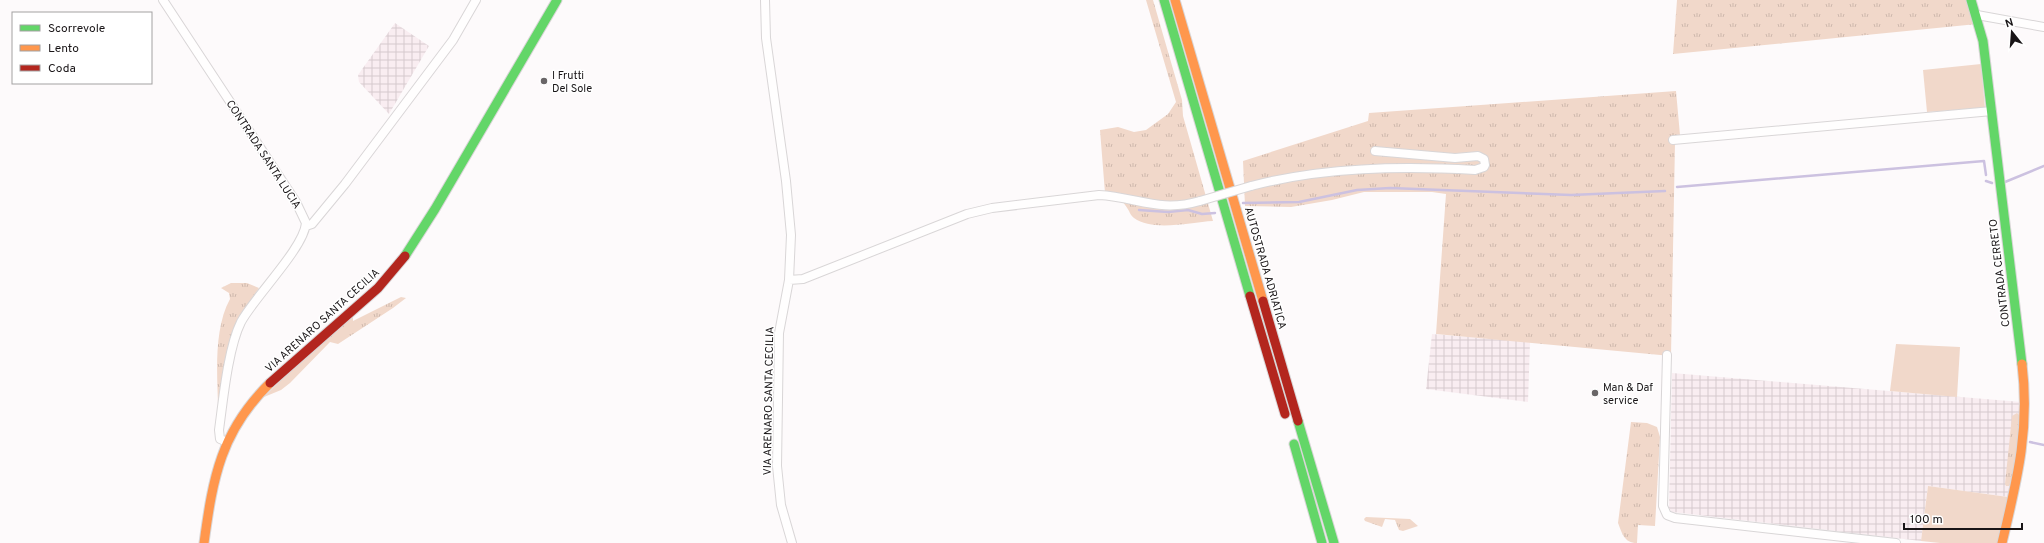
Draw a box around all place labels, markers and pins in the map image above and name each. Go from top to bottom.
place label: I Frutti Del Sole [552,69,592,96]
marker: I Frutti Del Sole [539,76,549,86]
place label: Man & Daf service [1603,381,1653,408]
marker: Man & Daf service [1590,388,1600,398]

